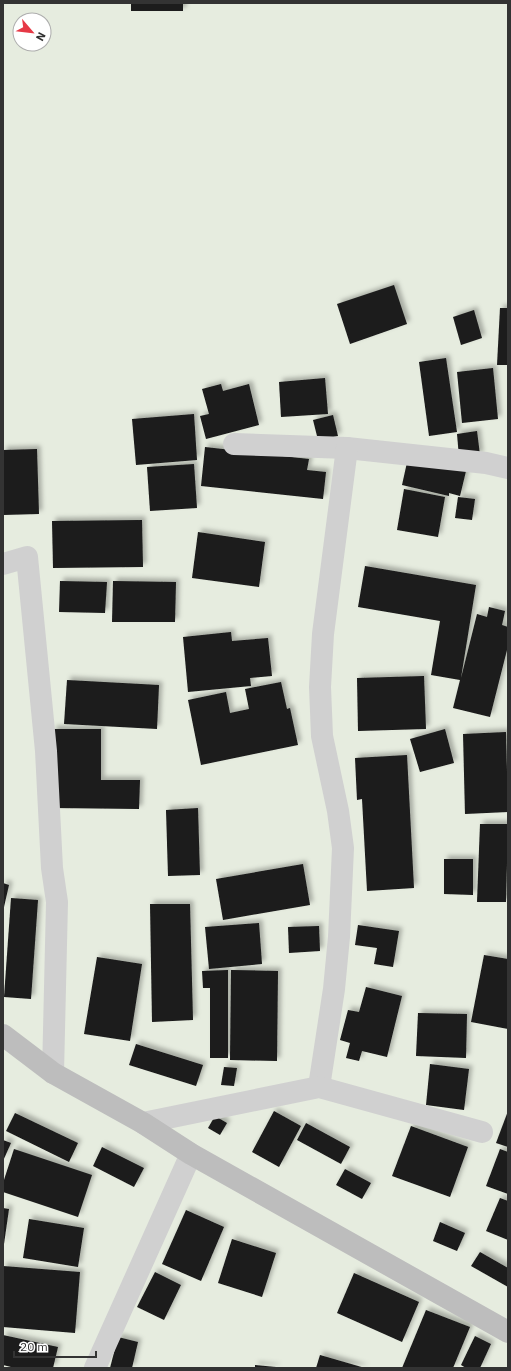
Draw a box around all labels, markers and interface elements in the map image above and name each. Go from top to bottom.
north arrow [12,12,52,52]
text: N [33,30,49,44]
scale bar [14,1333,96,1359]
text: 20 m [20,1339,48,1354]

